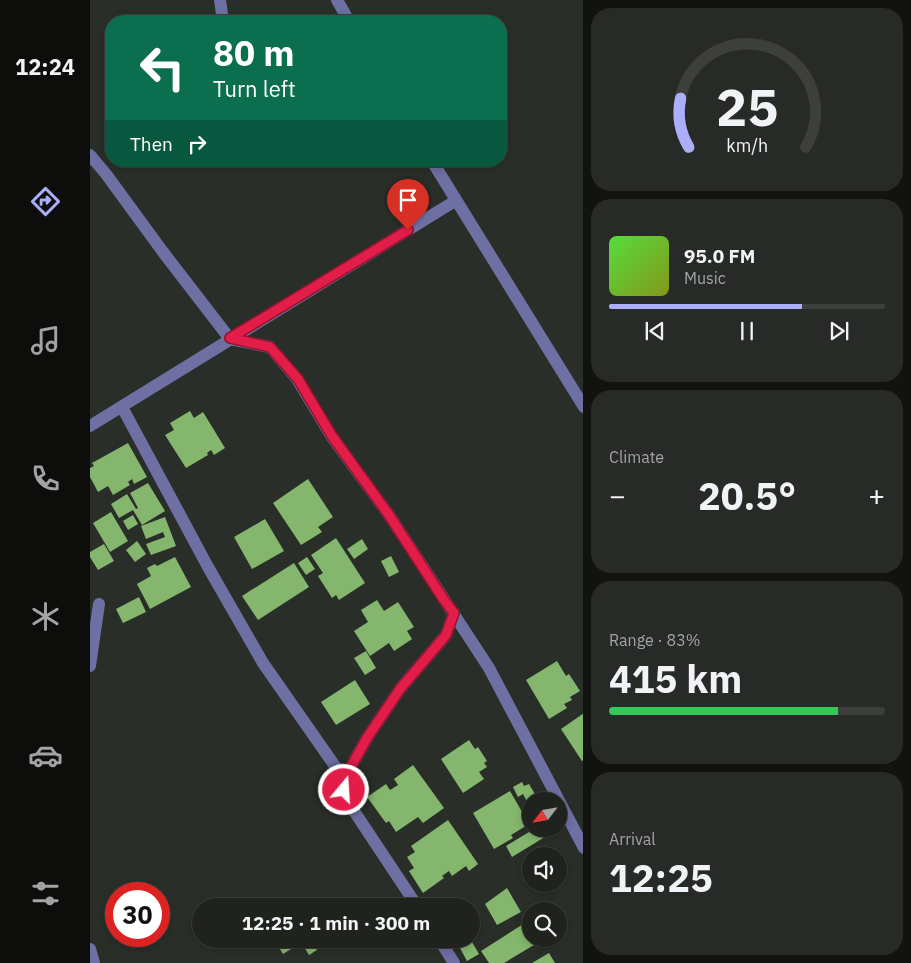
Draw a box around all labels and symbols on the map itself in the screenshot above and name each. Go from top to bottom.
pin [387,179,429,230]
position arrow [317,763,369,815]
north arrow [522,792,568,838]
speed limit sign: 30 [105,882,170,947]

